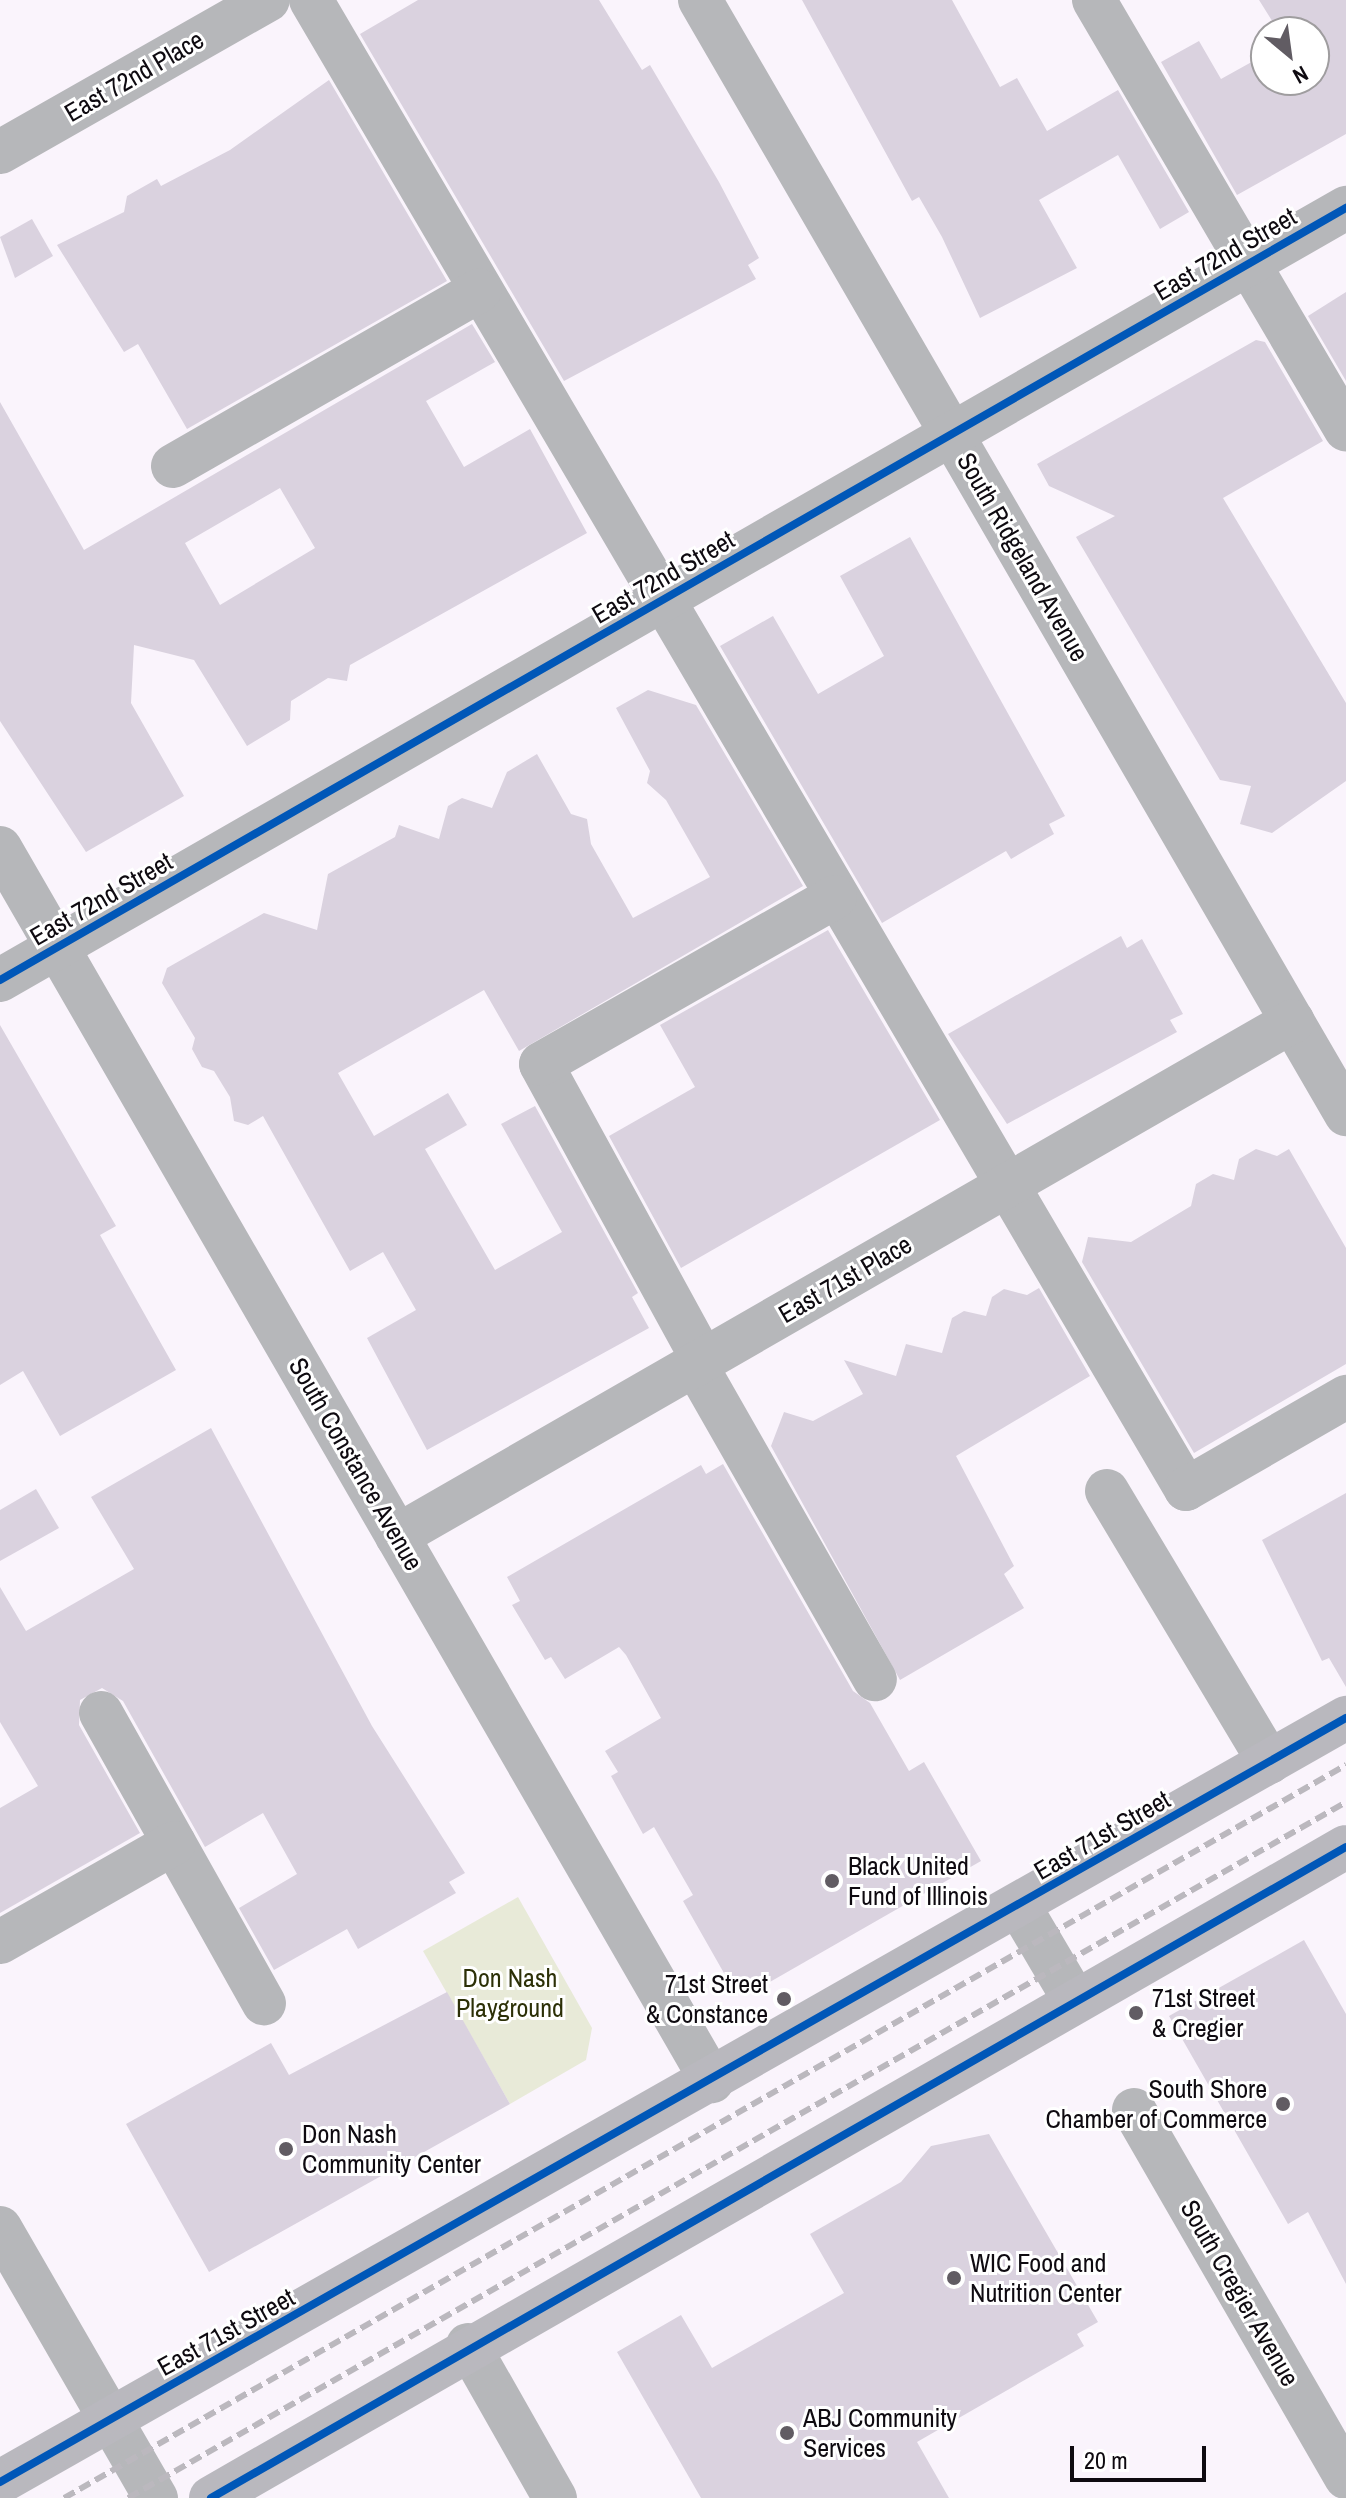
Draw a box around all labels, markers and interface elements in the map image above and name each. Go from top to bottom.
north arrow [1250,16,1330,96]
street label: East 72nd Place [59,24,209,128]
text: N [1288,59,1314,92]
street label: East 72nd Street [1148,201,1302,307]
street label: South Ridgeland Avenue [950,447,1096,667]
street label: East 72nd Street [586,524,740,630]
street label: East 72nd Street [24,846,178,952]
street label: East 71st Place [773,1228,917,1330]
street label: South Constance Avenue [282,1352,430,1576]
street label: East 71st Street [1029,1784,1175,1886]
place label: Black United Fund of Illinois [848,1850,988,1912]
marker: Black United Fund of Illinois [823,1872,841,1890]
park label: Don Nash Playground [456,1962,564,2024]
place label: 71st Street & Constance [646,1968,768,2030]
place label: 71st Street & Cregier [1152,1982,1255,2044]
marker: 71st Street & Constance [775,1990,793,2008]
marker: 71st Street & Cregier [1127,2004,1145,2022]
place label: South Shore Chamber of Commerce [1045,2073,1267,2134]
marker: South Shore Chamber of Commerce [1274,2095,1292,2113]
place label: Don Nash Community Center [302,2118,481,2180]
marker: Don Nash Community Center [277,2140,295,2158]
street label: South Cregier Avenue [1174,2194,1306,2392]
place label: WIC Food and Nutrition Center [970,2247,1122,2308]
marker: WIC Food and Nutrition Center [945,2269,963,2287]
street label: East 71st Street [152,2282,300,2382]
place label: ABJ Community Services [803,2402,957,2464]
marker: ABJ Community Services [778,2424,796,2442]
scale bar [1074,2430,1210,2480]
text: 20 m [1084,2444,1128,2476]

